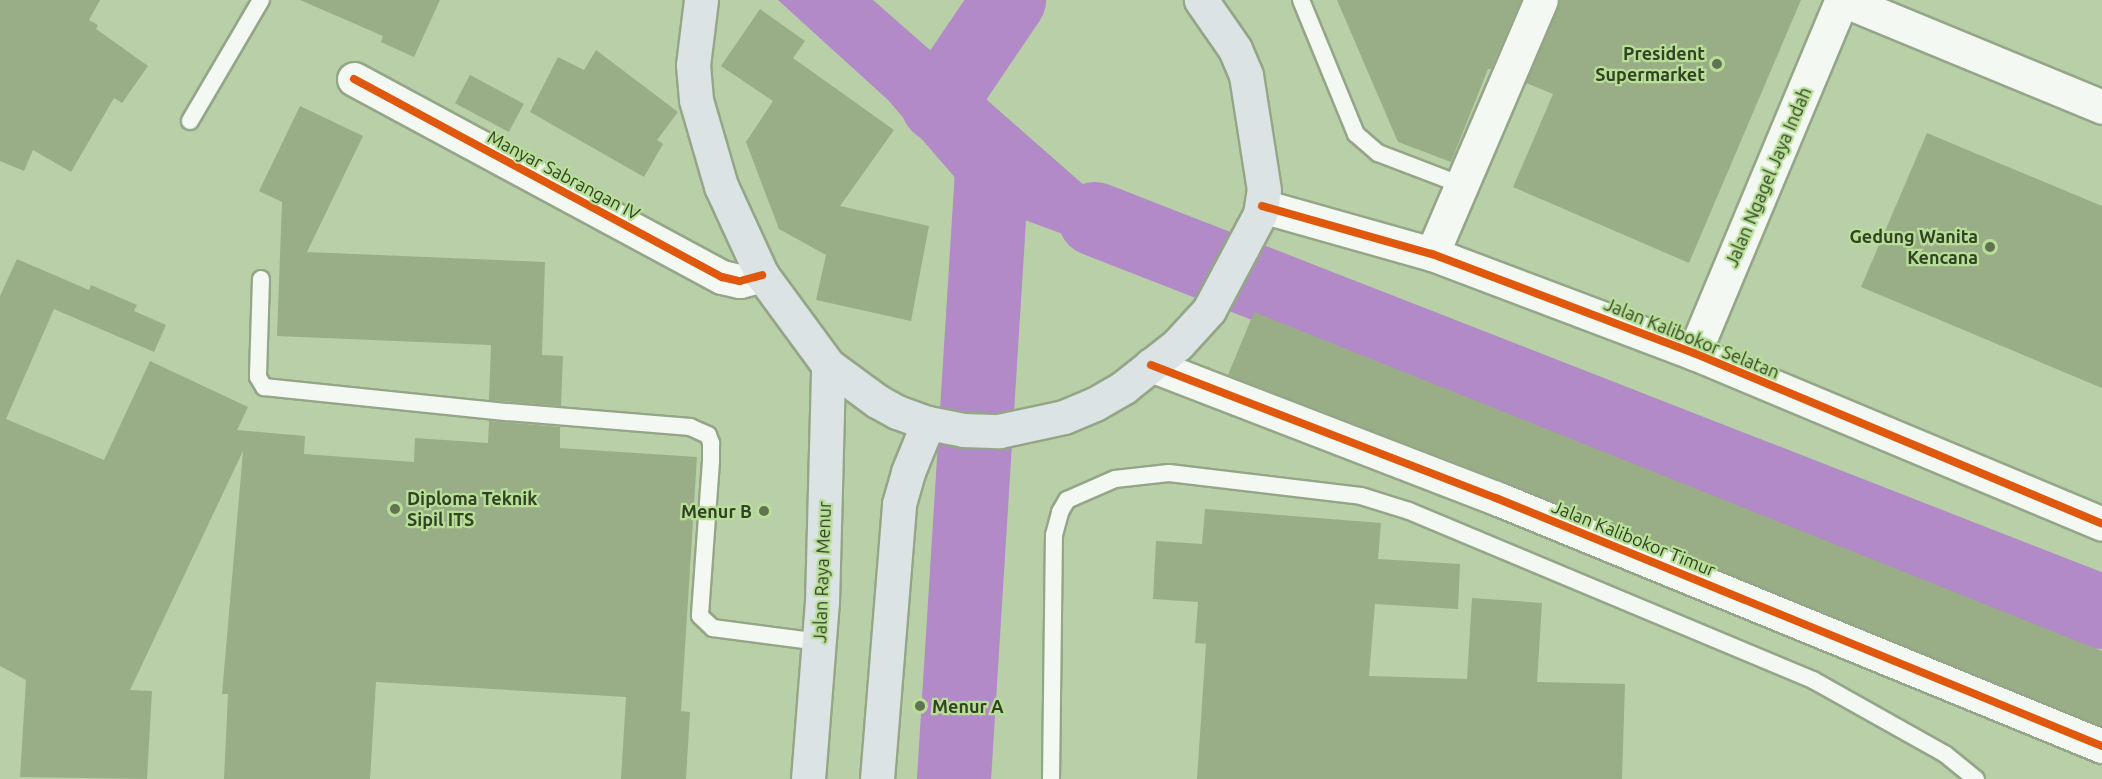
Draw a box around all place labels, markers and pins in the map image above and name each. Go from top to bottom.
place label: President Supermarket [1595,43,1705,86]
marker: President Supermarket [1710,57,1724,71]
place label: Gedung Wanita Kencana [1849,226,1978,268]
marker: Gedung Wanita Kencana [1983,240,1997,254]
place label: Diploma Teknik Sipil ITS [407,488,537,530]
place label: Menur B [681,500,752,522]
marker: Diploma Teknik Sipil ITS [388,502,402,516]
marker: Menur B [757,504,771,518]
place label: Menur A [932,695,1004,717]
marker: Menur A [913,699,927,713]

